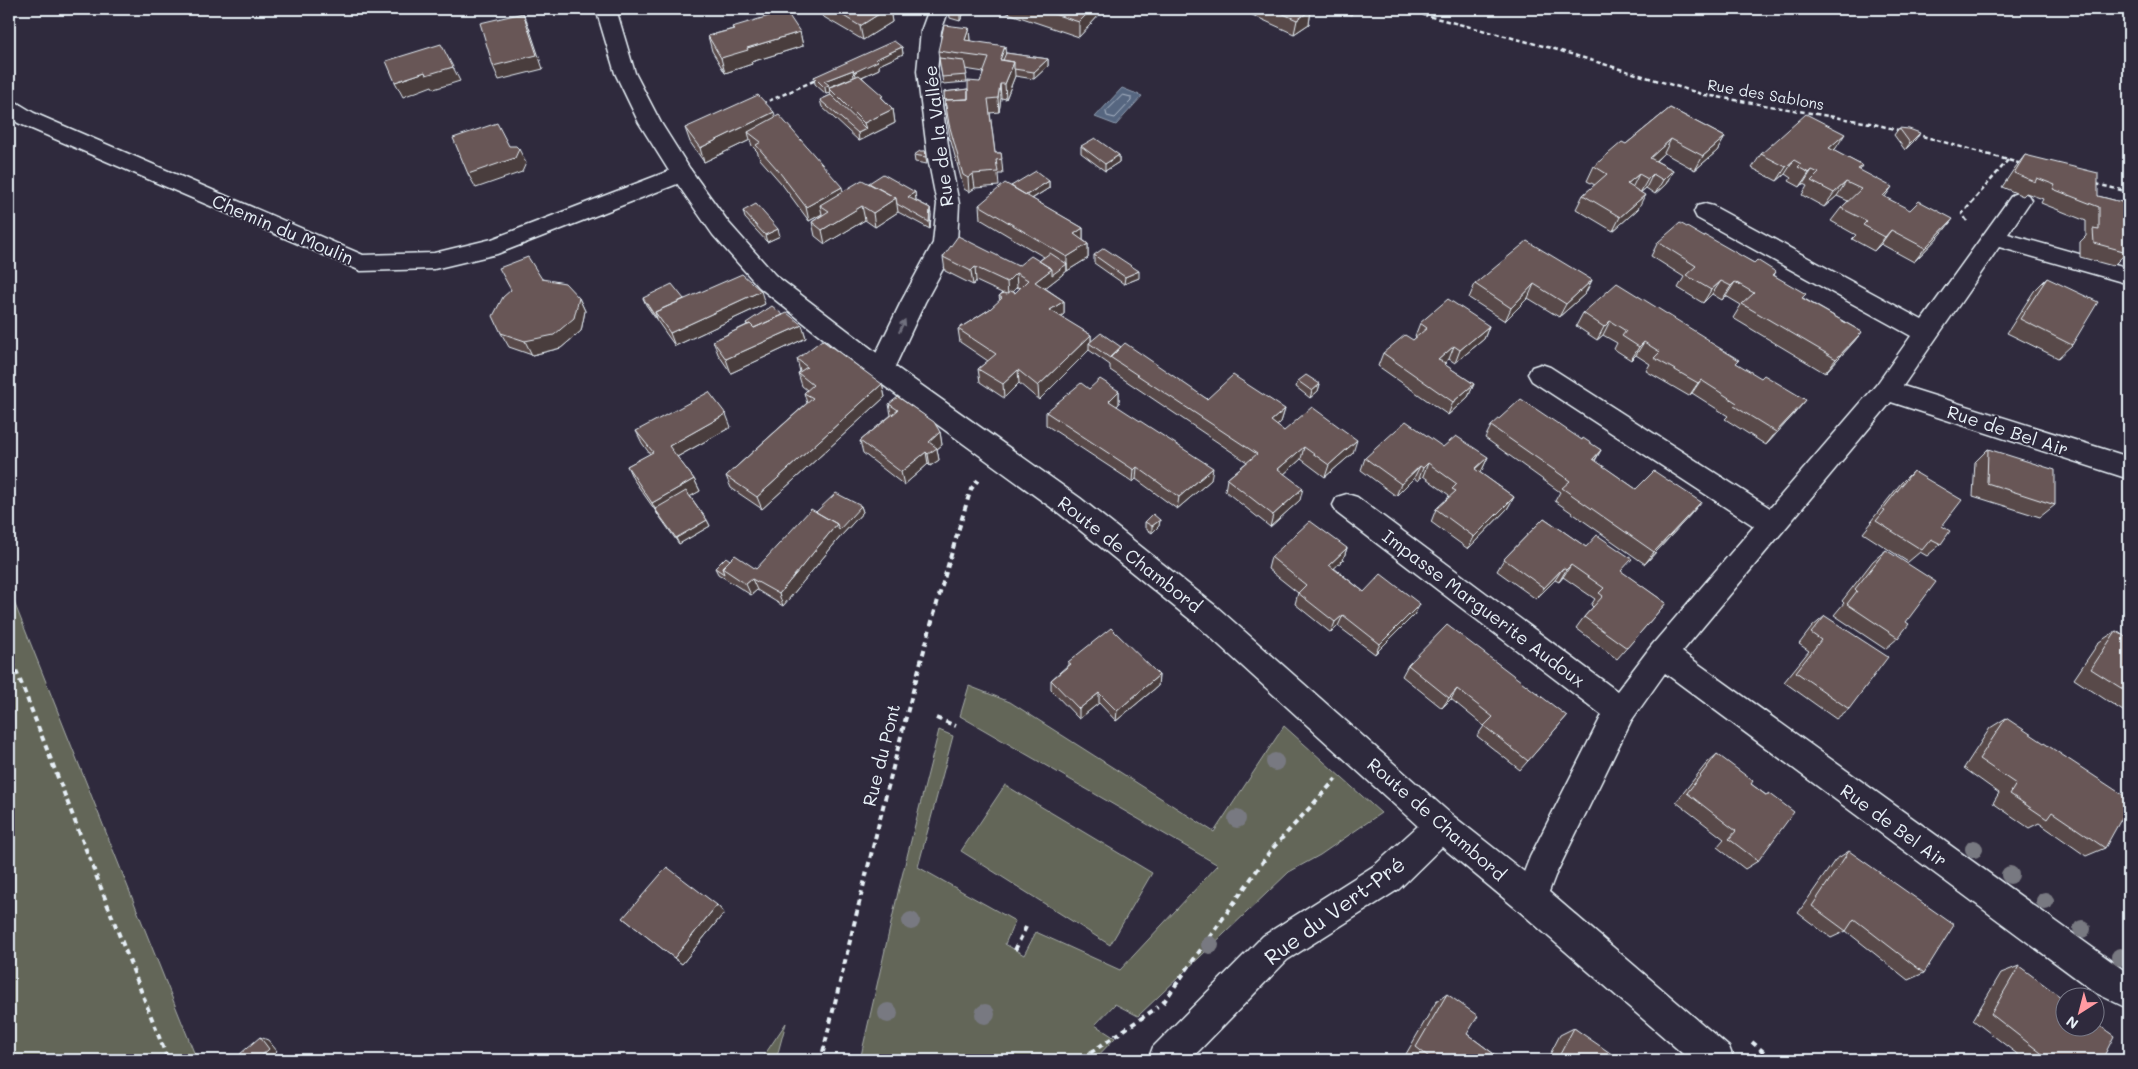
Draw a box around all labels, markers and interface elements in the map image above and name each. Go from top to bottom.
street label: Rue de la Vallée [917,64,959,208]
street label: Rue des Sablons [1706,74,1826,114]
street label: Chemin du Moulin [209,188,357,270]
one-way arrow [898,319,906,333]
street label: Rue de Bel Air [1944,399,2072,461]
street label: Route de Chambord [1053,490,1207,618]
street label: Impasse Marguerite Audoux [1378,524,1590,692]
street label: Rue du Pont [857,701,905,809]
street label: Route de Chambord [1363,752,1511,886]
street label: Rue de Bel Air [1836,778,1952,872]
street label: Rue du Vert-Pré [1258,850,1410,970]
north arrow [2056,986,2106,1036]
text: N [2062,1012,2082,1034]

